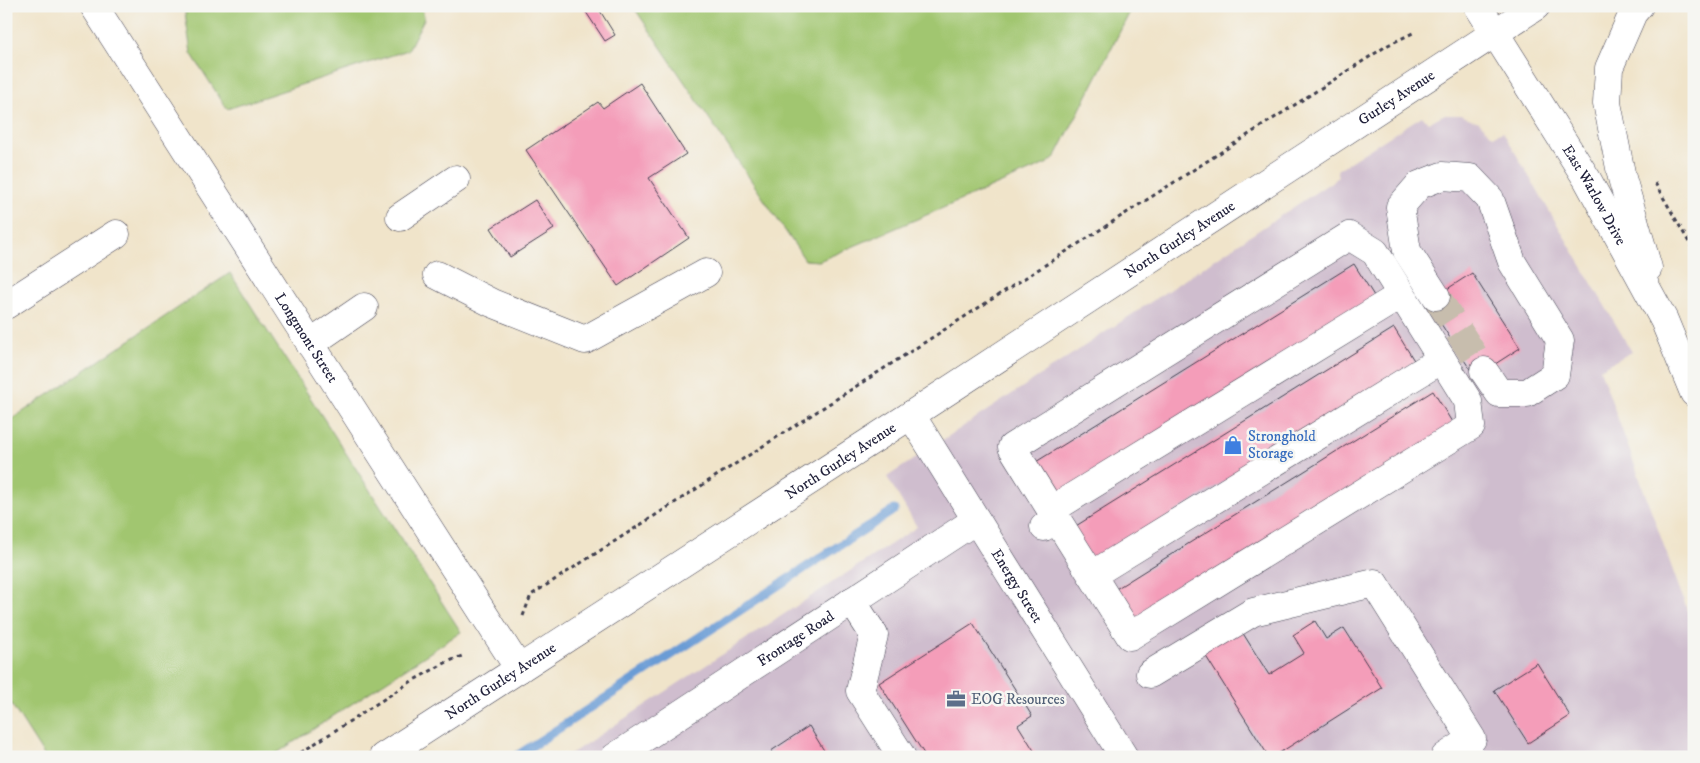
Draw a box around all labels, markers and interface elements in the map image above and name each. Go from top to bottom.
street label: Gurley Avenue [1354,66,1438,129]
street label: East Warlow Drive [1558,141,1631,248]
street label: North Gurley Avenue [1121,196,1238,282]
street label: Longmont Street [271,289,343,386]
street label: North Gurley Avenue [781,418,899,504]
place label: Stronghold Storage [1248,427,1316,463]
shop icon: Stronghold Storage [1222,434,1244,456]
street label: Energy Street [987,545,1048,626]
street label: Frontage Road [754,606,838,671]
street label: North Gurley Avenue [441,638,560,724]
office icon: EOG Resources [945,688,967,710]
place label: EOG Resources [971,690,1065,709]

